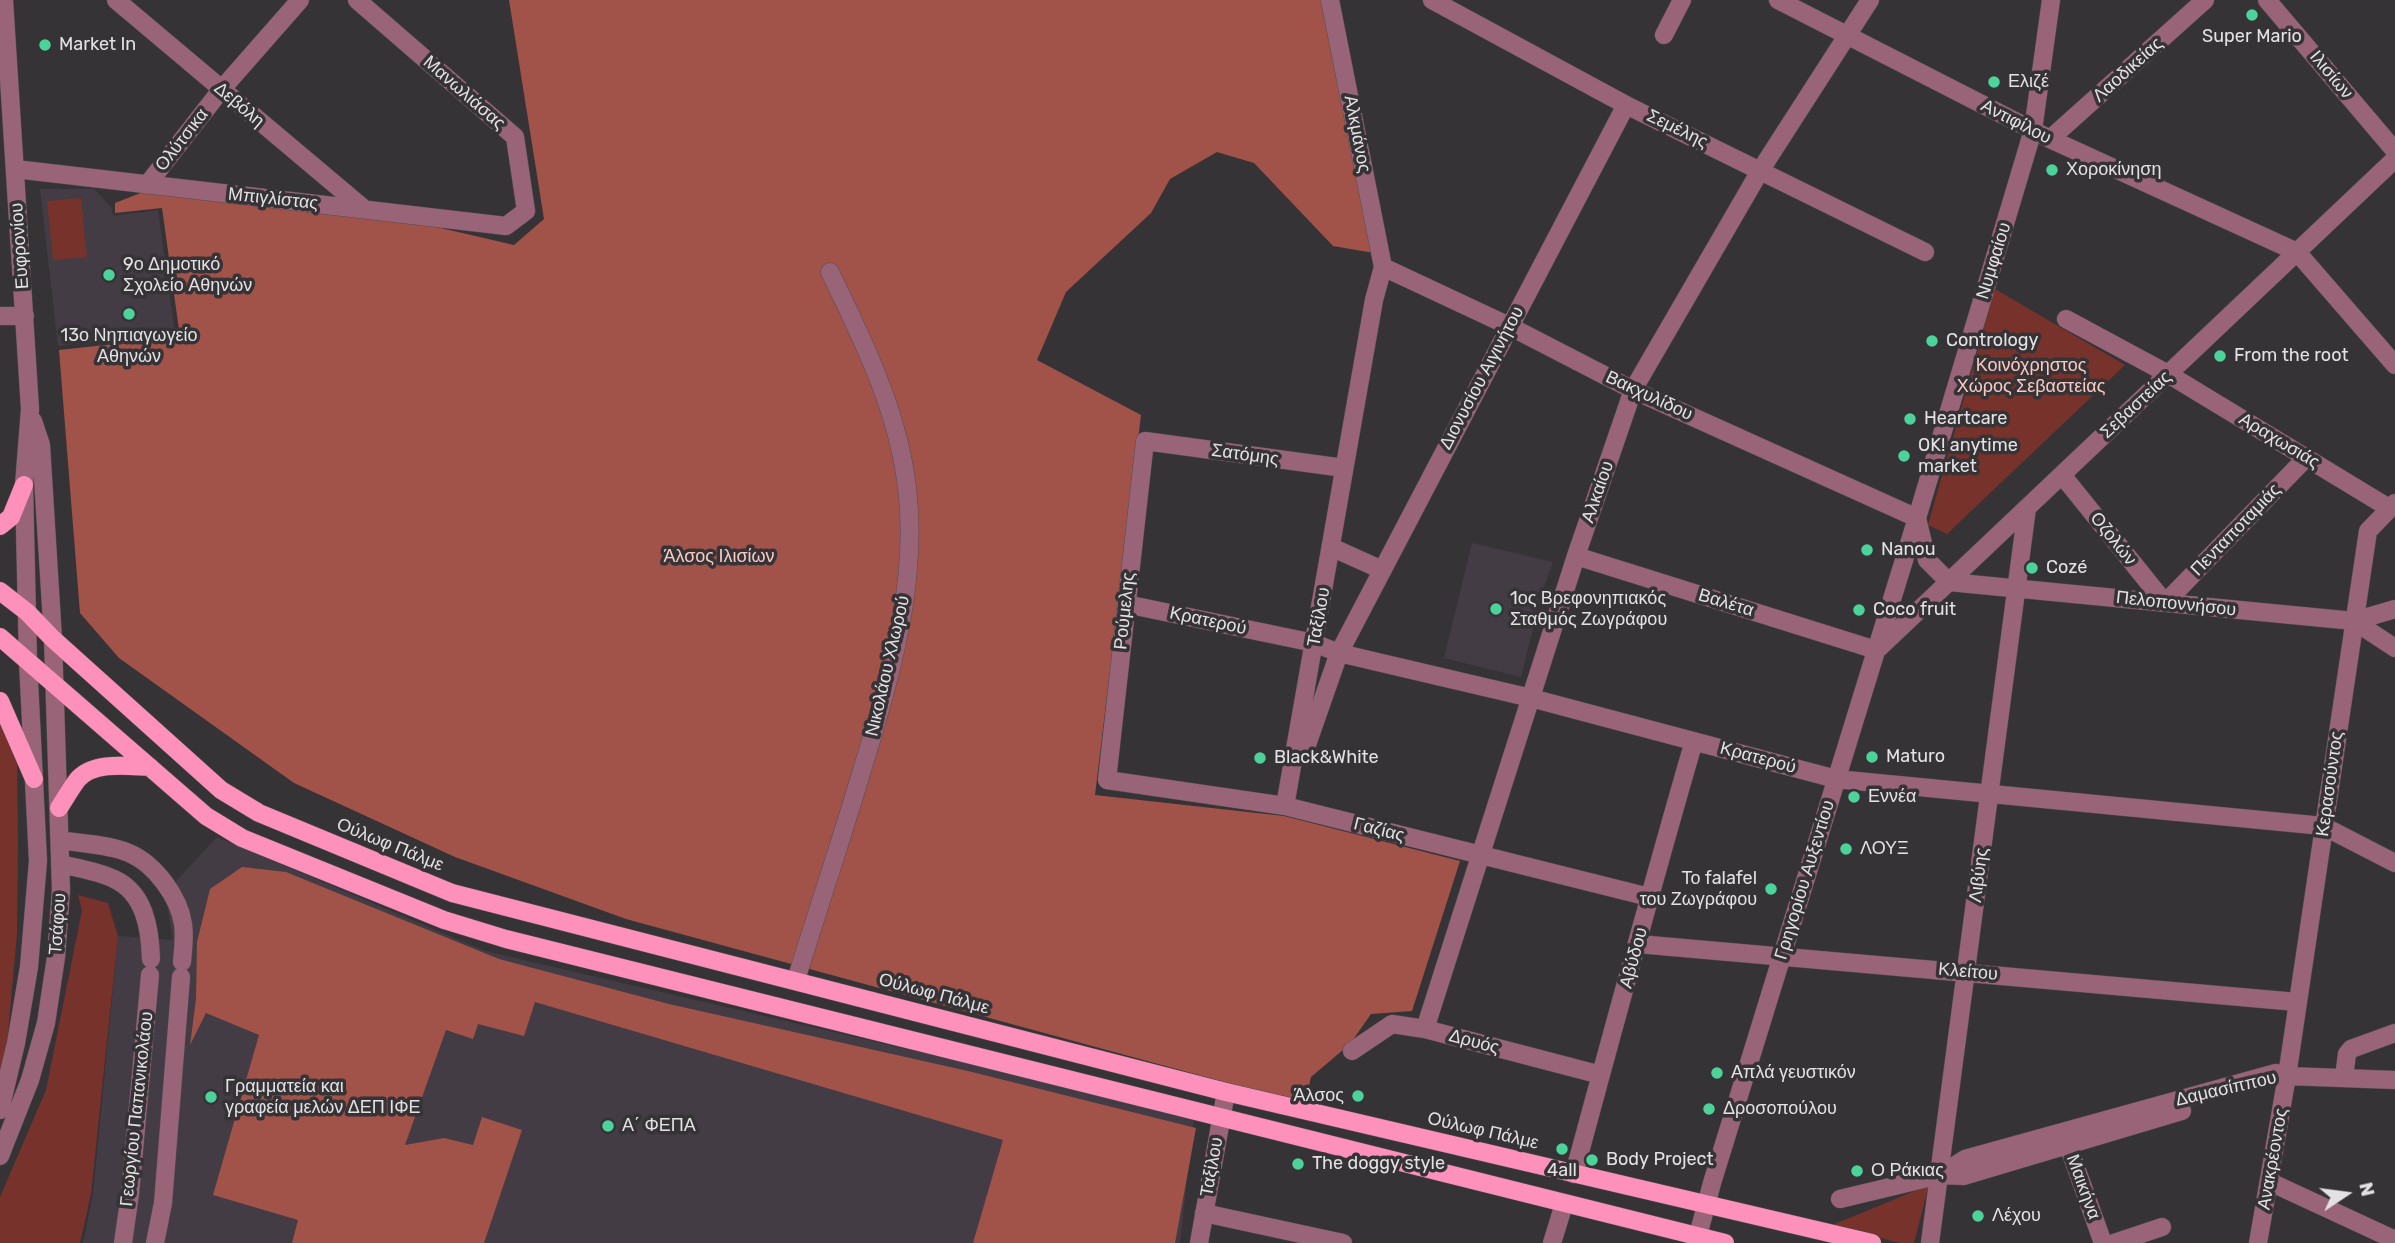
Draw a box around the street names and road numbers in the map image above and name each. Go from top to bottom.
street label: Λαοδικείας [2089,33,2167,107]
street label: Ιλισίων [2305,47,2357,103]
street label: Μανωλιάσας [419,51,509,135]
street label: Δεβόλη [209,78,269,132]
street label: Αλκμάνος [1339,93,1375,175]
street label: Αντιφίλου [1977,95,2055,149]
street label: Ολύτσικα [151,104,213,176]
street label: Σεμέλης [1643,105,1711,153]
street label: Μπιγλίστας [227,184,319,214]
street label: Ευφρονίου [6,202,34,290]
street label: Νυμφαίου [1972,220,2016,302]
street label: Διονυσίου Αιγινήτου [1435,303,1529,453]
street label: Βακχυλίδου [1602,366,1696,426]
street label: Σεβαστείας [2096,367,2176,443]
street label: Αραχωσιάς [2235,409,2323,473]
street label: Σατόμης [1210,440,1280,470]
street label: Αλκαίου [1577,458,1619,526]
street label: Πενταποταμιάς [2187,479,2285,581]
street label: Οζολών [2085,508,2141,570]
street label: Ρούμελης [1110,571,1140,651]
street label: Βαλέτα [1696,584,1756,622]
street label: Ταξίλου [1303,586,1335,648]
street label: Πελοποννήσου [2115,587,2237,621]
street label: Νικολάου Χλωρού [861,594,915,738]
street label: Κρατερού [1168,602,1248,640]
street label: Κερασούντος [2312,730,2348,838]
street label: Κρατερού [1718,737,1798,779]
street label: Γρηγορίου Αυξεντίου [1770,798,1840,962]
street label: Γαζίας [1351,813,1407,847]
street label: Ούλωφ Πάλμε [333,814,447,876]
street label: Λιβύης [1965,846,1993,904]
street label: Τσάφου [45,892,71,956]
street label: Αβύδου [1616,925,1652,991]
street label: Κλείτου [1937,959,1999,985]
street label: Ούλωφ Πάλμε [876,969,992,1019]
street label: Γεωργίου Παπανικολάου [116,1010,158,1208]
street label: Δρυός [1447,1025,1501,1059]
street label: Δαμασίππου [2174,1067,2278,1111]
street label: Ανακρέοντος [2253,1106,2293,1212]
street label: Ούλωφ Πάλμε [1425,1108,1541,1154]
street label: Ταξίλου [1196,1136,1228,1198]
street label: Μαικήνα [2061,1151,2105,1223]

